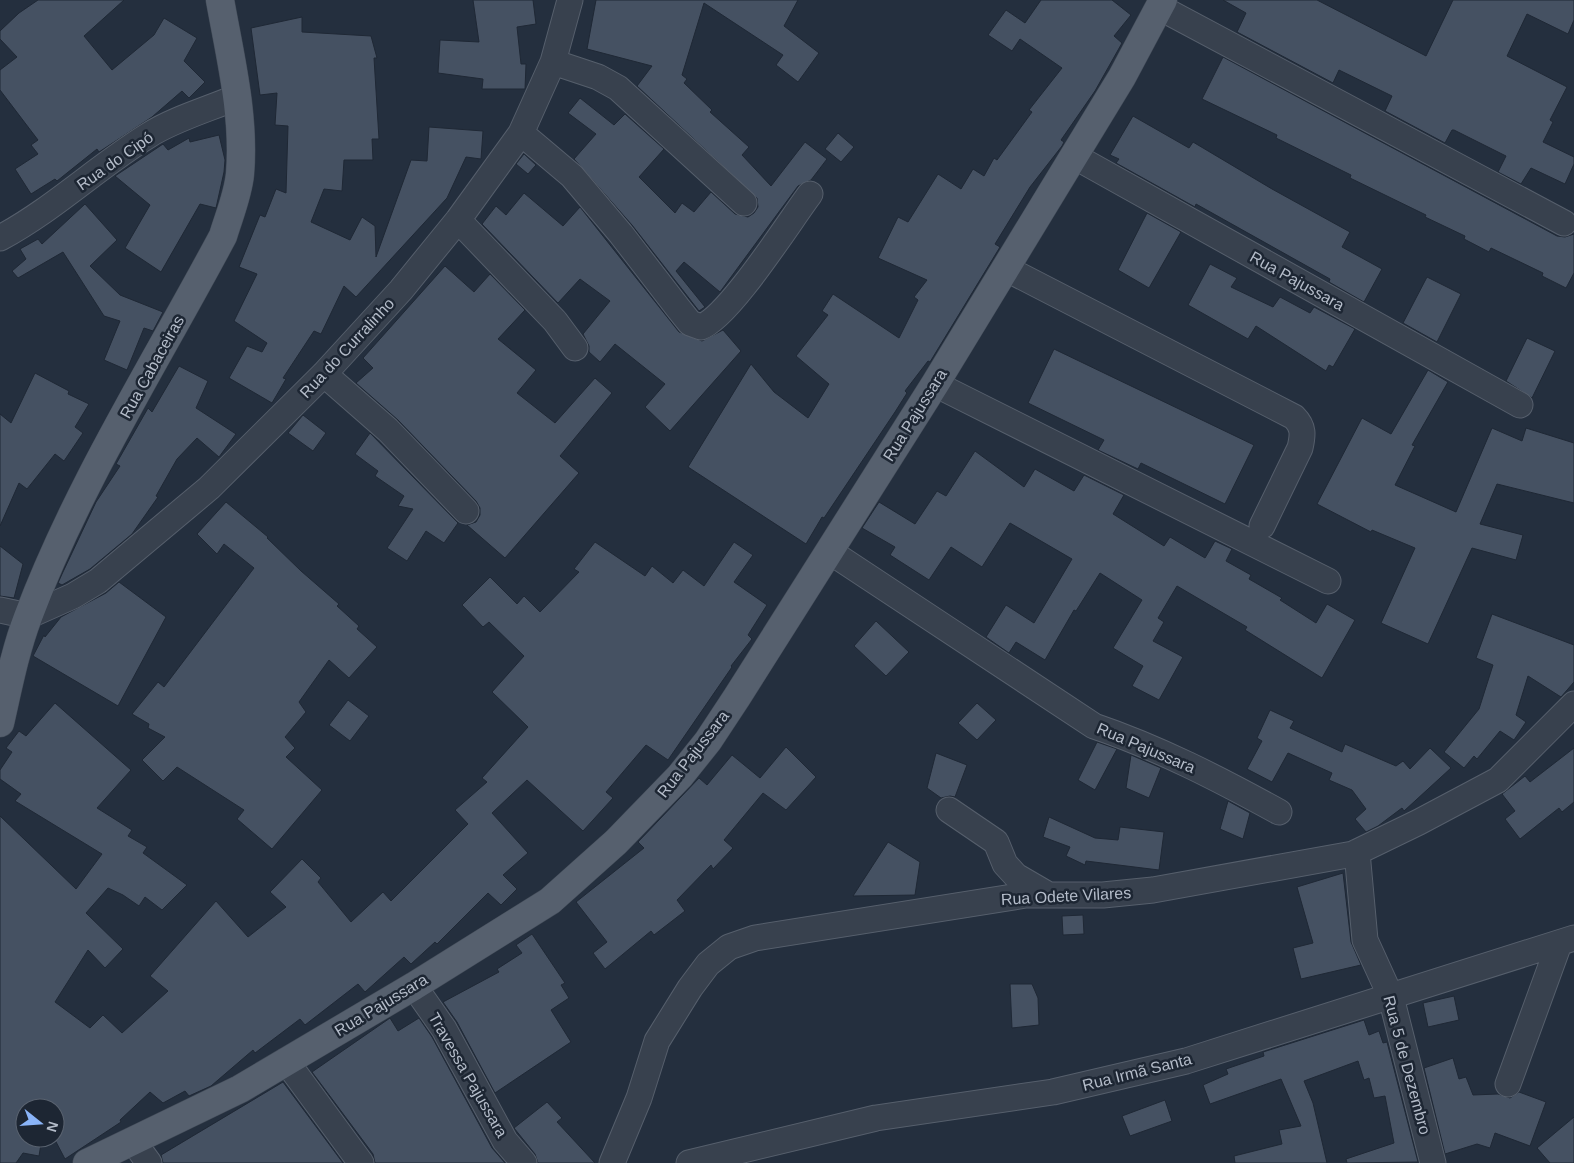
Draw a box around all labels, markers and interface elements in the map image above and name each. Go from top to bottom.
street label: Rua do Cipó [74,128,156,193]
street label: Rua Pajussara [1247,248,1347,314]
street label: Rua do Curralinho [297,295,398,401]
street label: Rua Cabaceiras [117,313,187,421]
street label: Rua Pajussara [880,366,950,464]
street label: Rua Pajussara [654,707,732,801]
street label: Rua Pajussara [1094,720,1198,776]
street label: Rua Odete Vilares [1000,884,1132,908]
street label: Rua Pajussara [332,971,430,1039]
street label: Rua 5 de Dezembro [1380,994,1434,1136]
street label: Travessa Pajussara [425,1010,511,1140]
street label: Rua Irmã Santa [1081,1050,1194,1094]
north arrow [15,1098,65,1148]
text: N [43,1120,62,1134]

